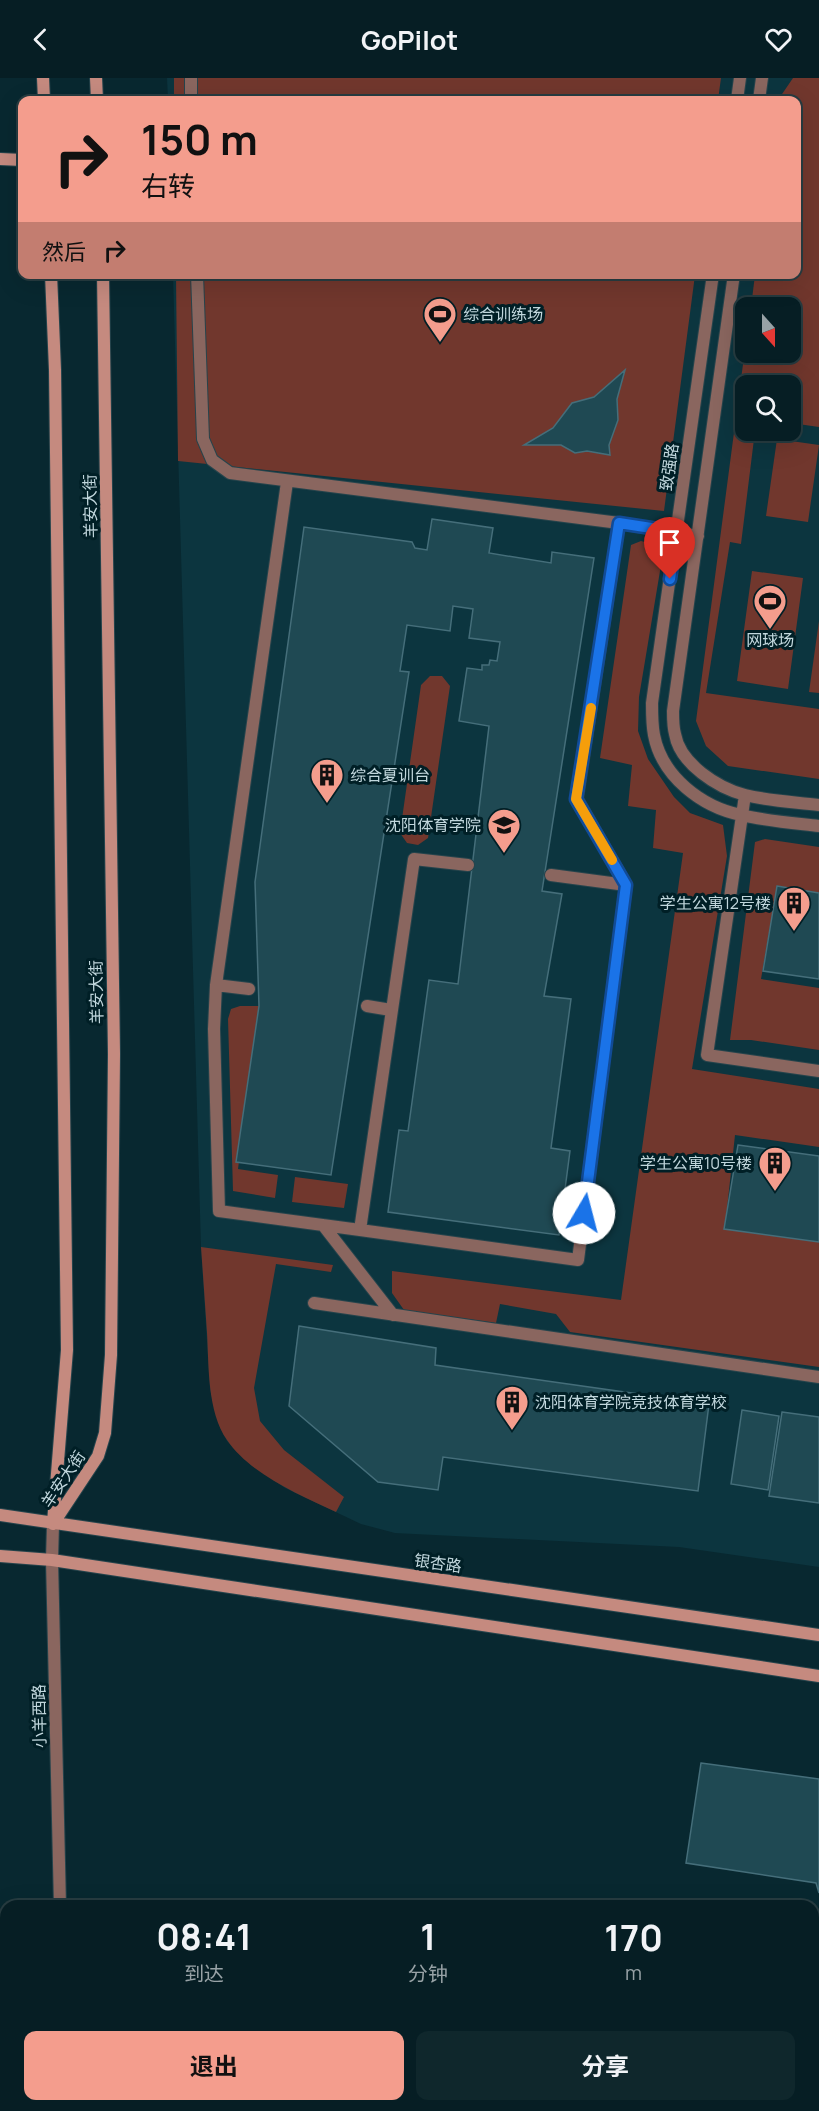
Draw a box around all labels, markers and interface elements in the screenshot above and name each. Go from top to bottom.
text: GoPilot [361,21,458,58]
icon: back [24,23,57,56]
icon: heart [762,23,795,56]
text: 150 m [141,110,258,168]
icon: right [42,120,120,198]
text: 右转 [141,167,195,204]
icon: right [98,234,131,267]
text: 然后 [42,237,86,267]
sports icon: 综合训练场 [422,296,458,343]
north arrow [735,297,801,363]
map controls [735,297,801,441]
place label: 综合训练场 [463,303,543,325]
button: search [735,375,801,441]
street label: 致强路 [655,442,683,492]
street label: 羊安大街 [78,474,102,538]
pin [644,517,695,579]
icon: arrive [653,526,686,559]
sports icon: 网球场 [752,583,788,630]
place label: 网球场 [746,629,794,651]
building icon: 综合夏训台 [309,757,345,804]
place label: 综合夏训台 [350,764,430,786]
school or university icon: 沈阳体育学院 [486,807,522,854]
place label: 沈阳体育学院 [385,814,481,836]
building icon: 学生公寓12号楼 [776,885,812,932]
place label: 学生公寓12号楼 [660,892,771,914]
street label: 羊安大街 [84,960,108,1024]
building icon: 学生公寓10号楼 [757,1145,793,1192]
place label: 学生公寓10号楼 [640,1152,752,1174]
position arrow [552,1181,616,1245]
building icon: 沈阳体育学院竞技体育学校 [494,1384,530,1431]
place label: 沈阳体育学院竞技体育学校 [535,1391,727,1413]
street label: 羊安大街 [36,1446,90,1512]
street label: 银杏路 [413,1549,463,1577]
street label: 小羊西路 [27,1684,51,1748]
text: 08:41 [156,1912,252,1961]
text: 1 [420,1912,436,1961]
text: 170 [604,1913,663,1962]
text: m [625,1959,642,1986]
text: 到达 [184,1960,224,1987]
text: 分钟 [408,1960,448,1987]
button: 退出 [24,2031,404,2100]
button: 分享 [416,2031,795,2100]

